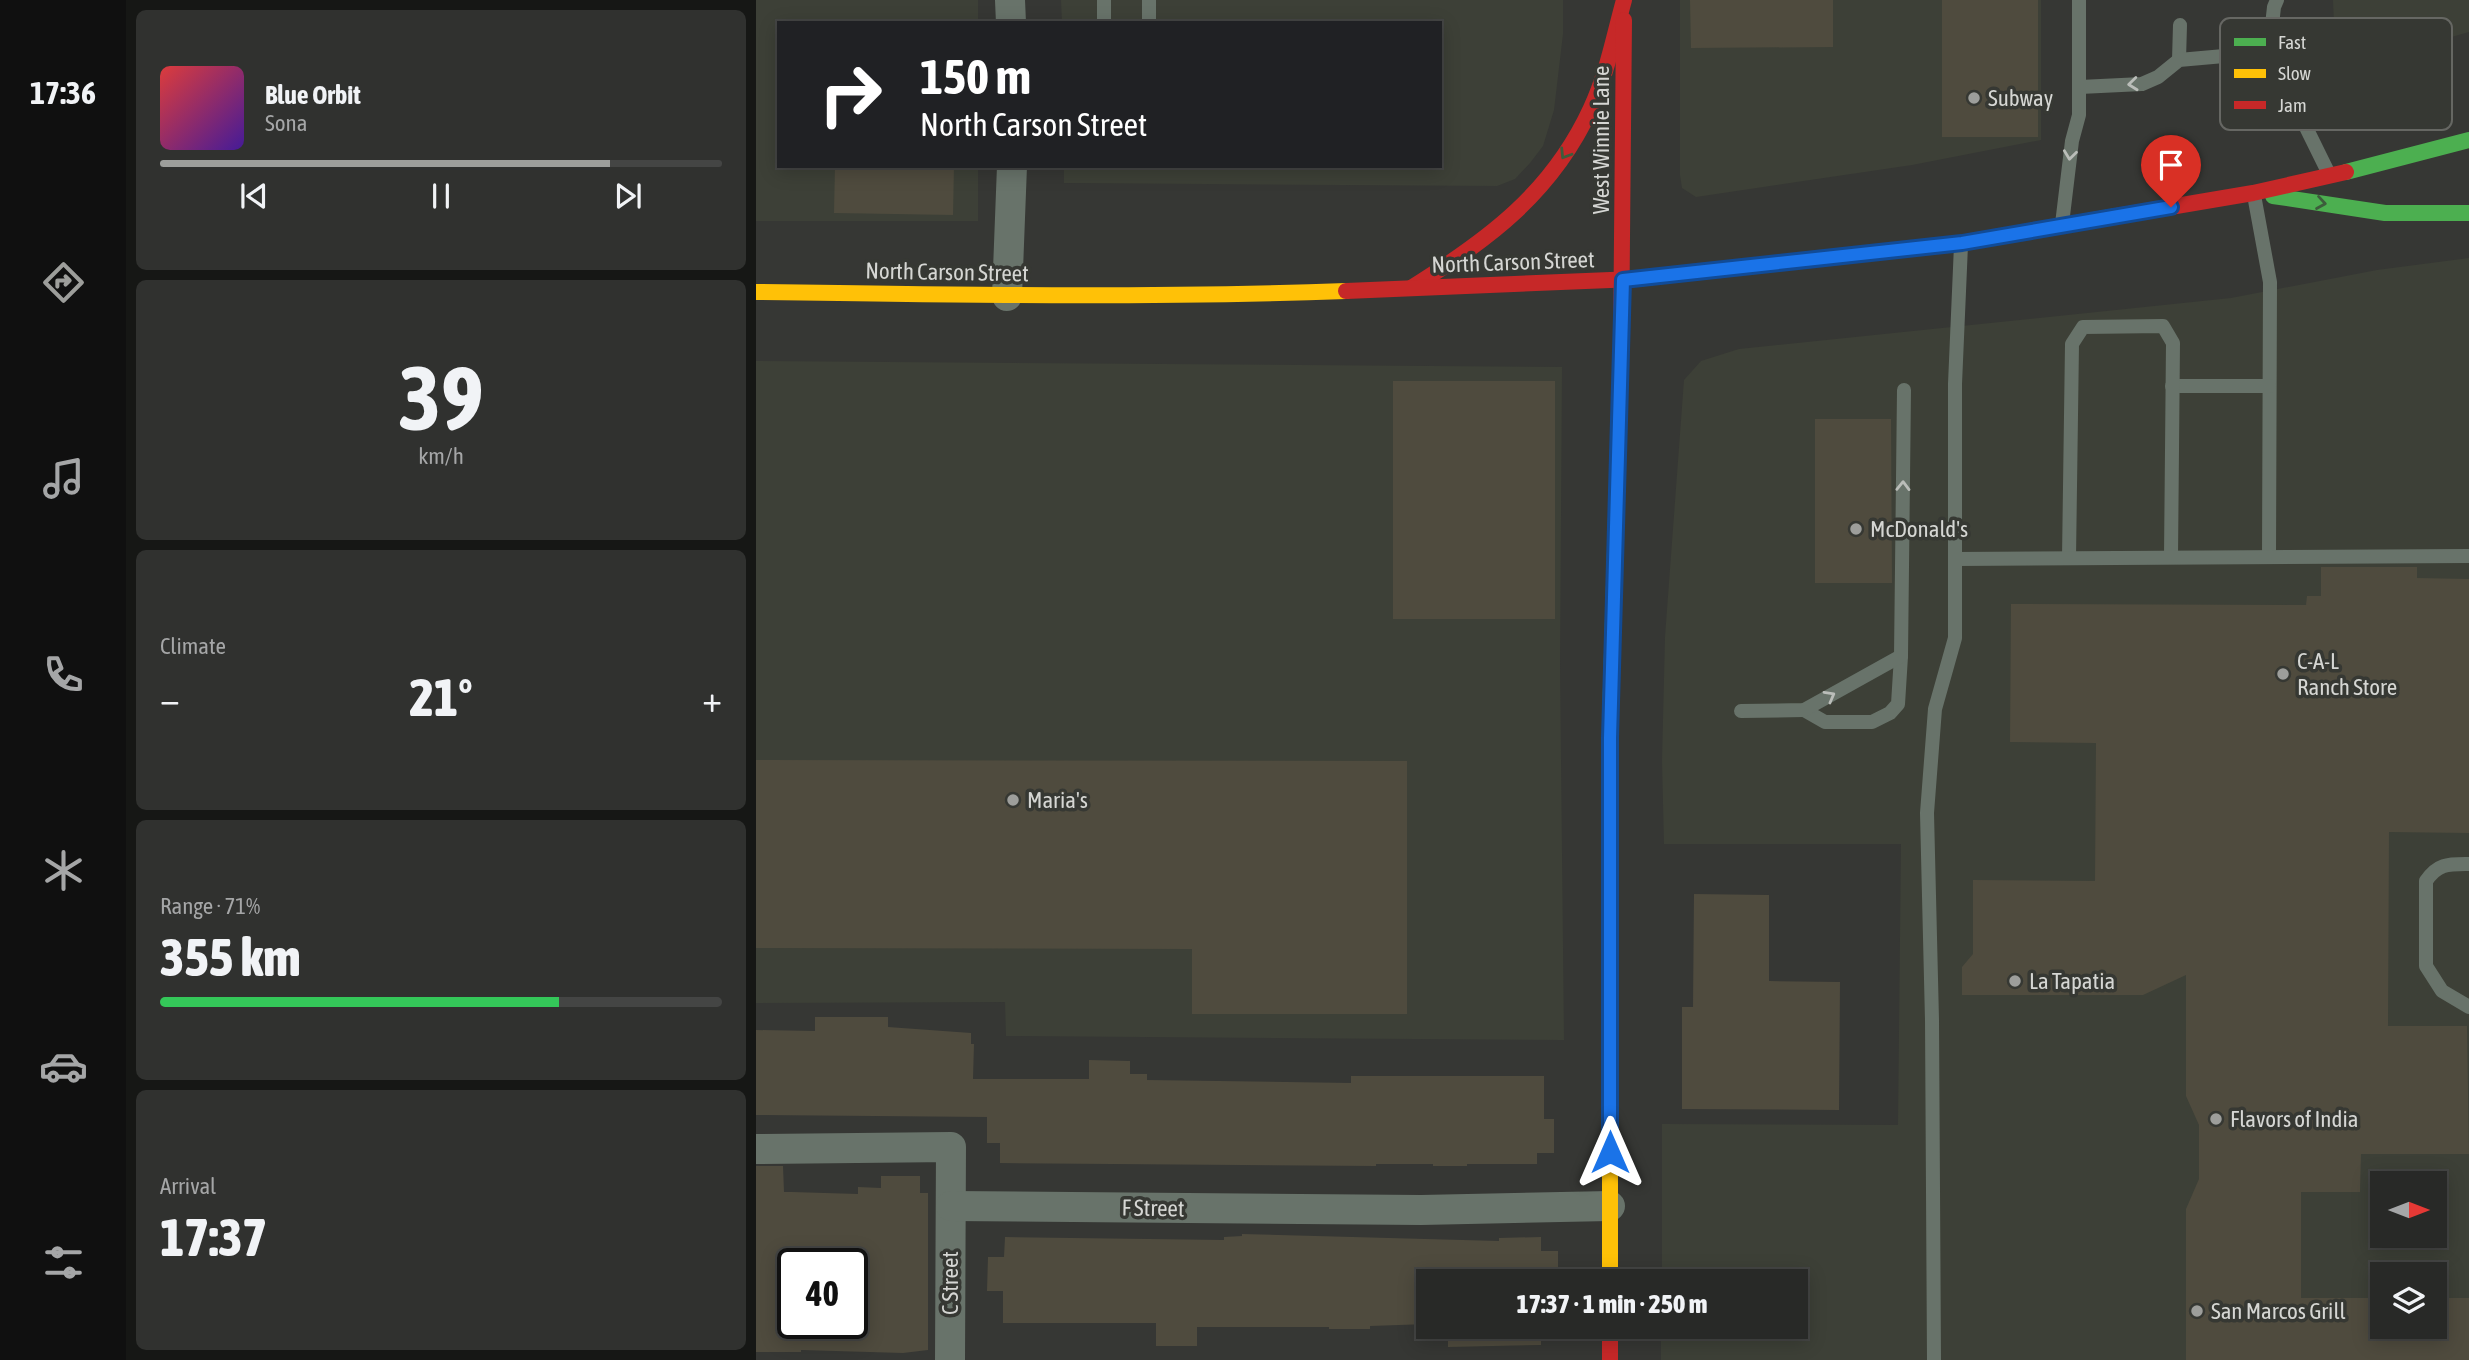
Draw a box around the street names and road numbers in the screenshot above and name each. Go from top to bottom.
street label: West Winnie Lane [1588,66,1614,214]
street label: North Carson Street [1431,246,1595,278]
street label: North Carson Street [865,258,1029,286]
street label: F Street [1121,1194,1185,1222]
street label: C Street [937,1251,963,1315]

